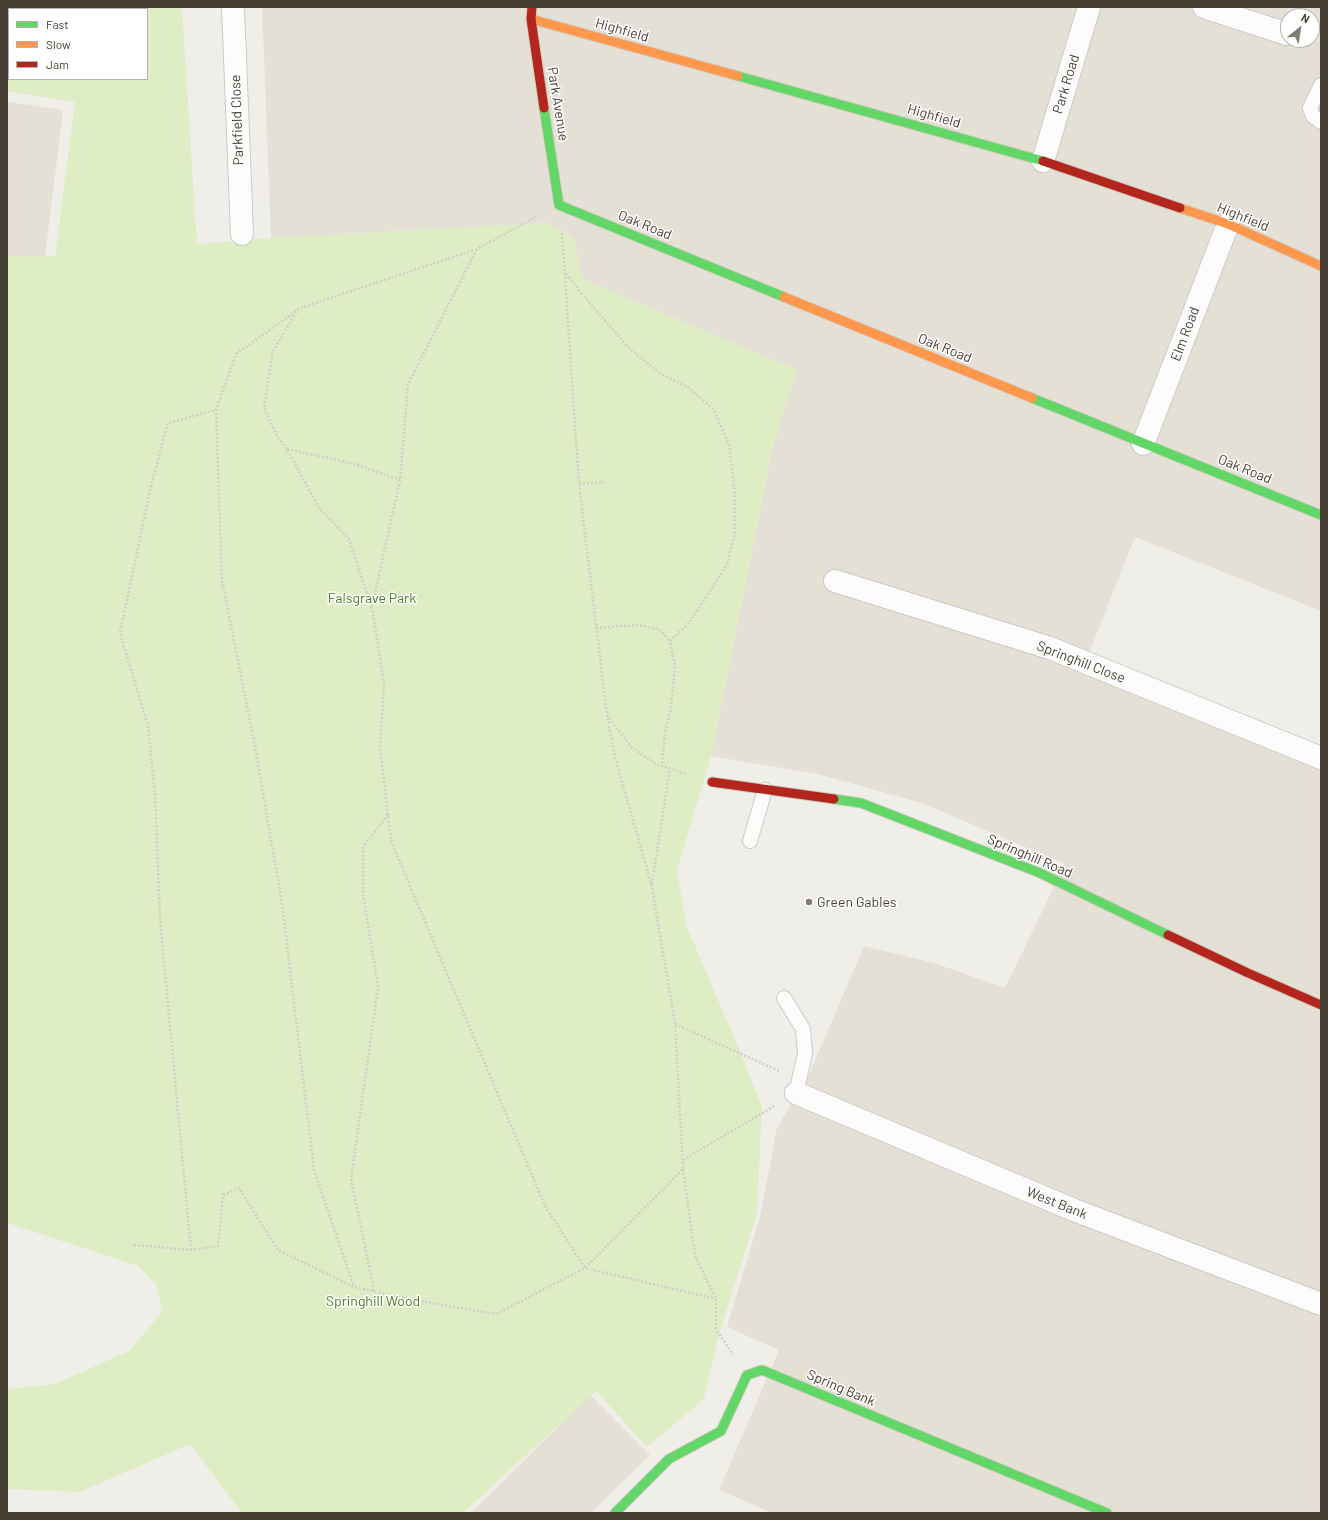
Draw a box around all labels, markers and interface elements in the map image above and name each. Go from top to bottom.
legend [8,8,148,80]
north arrow [1280,8,1320,48]
text: N [1299,11,1312,25]
street label: Highfield [593,14,651,46]
text: Fast [46,17,69,31]
text: Slow [46,37,71,51]
street label: Park Road [1049,52,1083,116]
text: Jam [46,57,69,71]
street label: Park Avenue [544,66,572,142]
street label: Parkfield Close [227,74,247,166]
street label: Highfield [905,100,963,132]
street label: Highfield [1215,199,1271,235]
street label: Oak Road [616,207,674,243]
street label: Elm Road [1167,304,1203,364]
street label: Oak Road [916,330,974,366]
street label: Oak Road [1216,451,1274,487]
park label: Falsgrave Park [328,590,416,606]
street label: Springhill Close [1034,637,1128,687]
street label: Springhill Road [985,831,1075,881]
place label: Green Gables [817,894,896,910]
marker: Green Gables [804,897,814,907]
street label: West Bank [1024,1183,1090,1223]
park label: Springhill Wood [326,1293,420,1309]
street label: Spring Bank [804,1366,878,1410]

